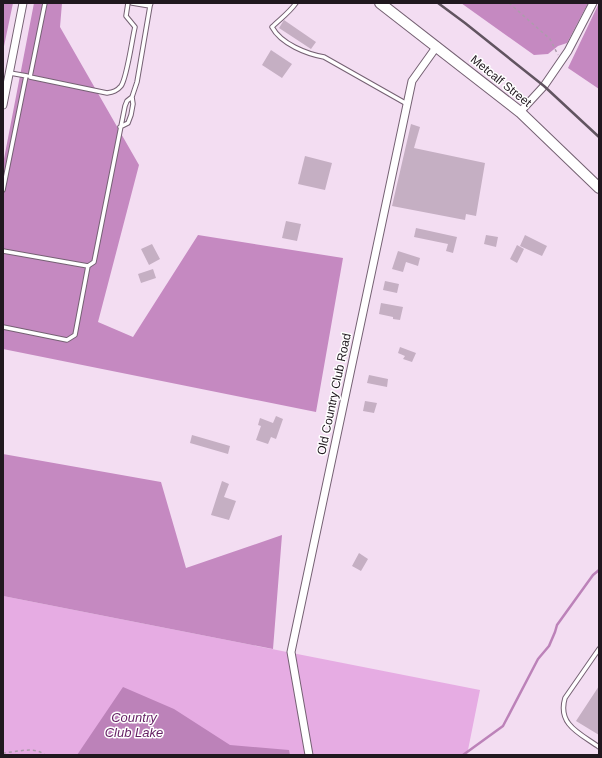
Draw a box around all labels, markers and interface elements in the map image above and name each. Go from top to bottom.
street label: Metcalf Street [468,52,535,110]
street label: Old Country Club Road [314,332,354,456]
water label: Country Club Lake [105,710,163,740]

